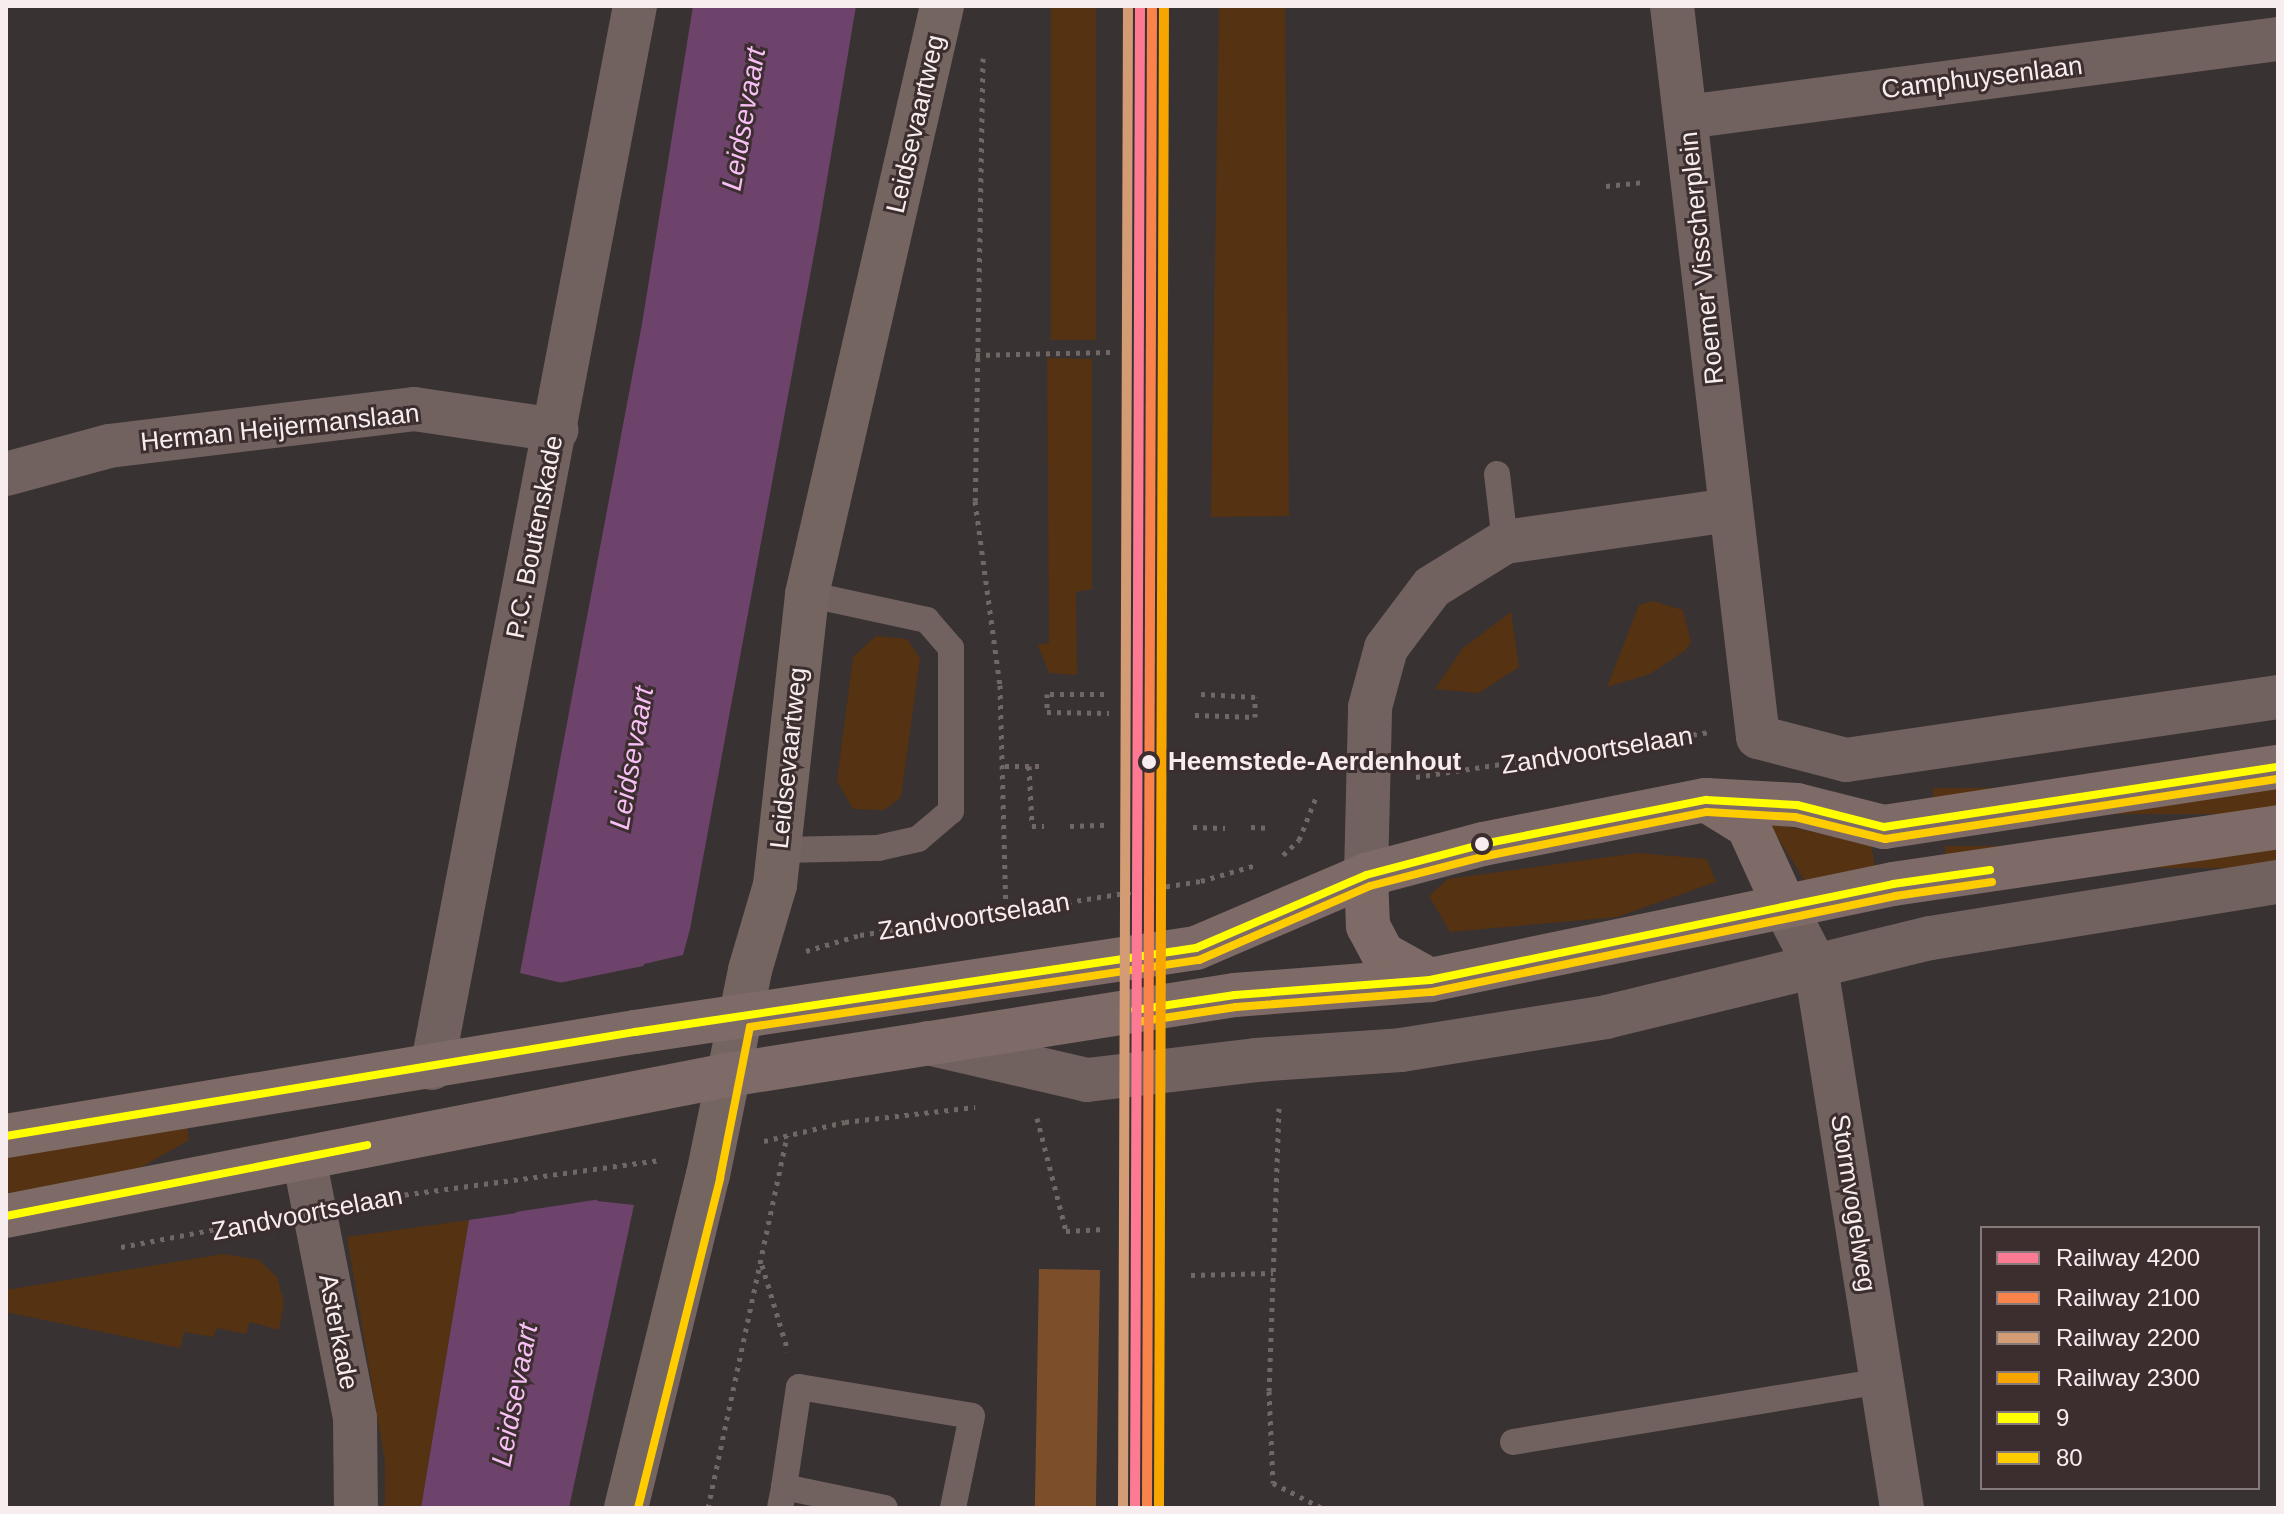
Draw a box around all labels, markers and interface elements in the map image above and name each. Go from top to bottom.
street label: Leidsevaartweg [880,32,952,216]
water label: Leidsevaart [715,45,773,193]
street label: Camphuysenlaan [1880,50,2084,106]
street label: Roemer Visscherplein [1673,130,1731,386]
street label: Herman Heijermanslaan [139,398,421,458]
street label: P.C. Boutenskade [500,433,570,641]
street label: Leidsevaartweg [764,666,814,850]
water label: Leidsevaart [603,684,661,832]
street label: Zandvoortselaan [1499,720,1695,782]
place label: Heemstede-Aerdenhout [1168,746,1461,778]
marker: Heemstede-Aerdenhout [1137,750,1161,774]
unlabelled marker [1474,836,1490,852]
street label: Zandvoortselaan [876,886,1072,948]
street label: Stormvogelweg [1824,1112,1882,1294]
street label: Zandvoortselaan [209,1180,405,1248]
legend [1980,1226,2260,1490]
text: Railway 4200 [2056,1244,2200,1271]
street label: Asterkade [312,1272,364,1392]
text: Railway 2100 [2056,1284,2200,1311]
water label: Leidsevaart [485,1321,545,1469]
text: Railway 2200 [2056,1324,2200,1351]
text: Railway 2300 [2056,1364,2200,1391]
text: 9 [2056,1404,2069,1431]
text: 80 [2056,1444,2083,1471]

